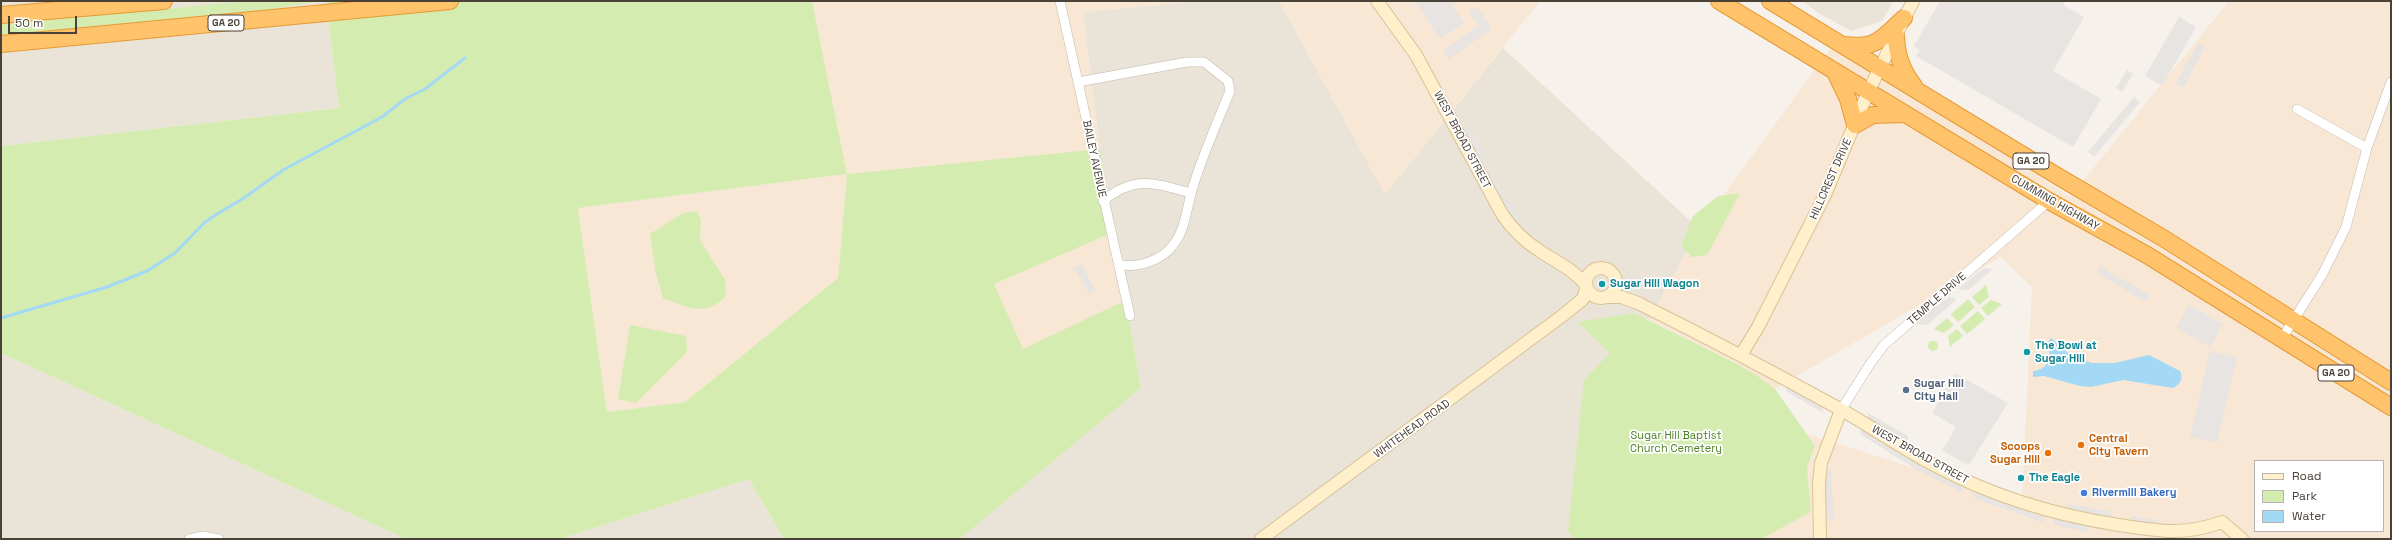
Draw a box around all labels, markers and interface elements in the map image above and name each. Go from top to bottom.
scale bar [10,8,79,34]
text: 50 m [15,15,43,31]
road number: GA 20 [208,15,244,31]
street label: WEST BROAD STREET [1431,89,1493,191]
street label: BAILEY AVENUE [1079,119,1109,199]
street label: HILLCREST DRIVE [1807,136,1855,222]
road number: GA 20 [2013,153,2049,169]
street label: CUMMING HIGHWAY [2008,172,2102,234]
street label: TEMPLE DRIVE [1905,270,1969,328]
place label: Sugar Hill Wagon [1610,277,1699,291]
marker: Sugar Hill Wagon [1597,279,1607,289]
place label: The Bowl at Sugar Hill [2035,339,2097,365]
marker: The Bowl at Sugar Hill [2022,347,2032,357]
road number: GA 20 [2318,365,2354,381]
place label: Sugar Hill City Hall [1914,377,1964,403]
marker: Sugar Hill City Hall [1901,385,1911,395]
street label: WHITEHEAD ROAD [1371,397,1453,461]
street label: WEST BROAD STREET [1869,423,1971,487]
park label: Sugar Hill Baptist Church Cemetery [1630,429,1722,455]
place label: Central City Tavern [2089,432,2149,458]
place label: Scoops Sugar Hill [1990,440,2040,466]
marker: Central City Tavern [2076,440,2086,450]
marker: Scoops Sugar Hill [2043,448,2053,458]
legend [2254,460,2384,532]
text: Road [2292,468,2321,484]
place label: The Eagle [2029,471,2080,485]
marker: The Eagle [2016,473,2026,483]
place label: Rivermill Bakery [2092,486,2176,500]
marker: Rivermill Bakery [2079,488,2089,498]
text: Park [2292,488,2317,504]
text: Water [2292,508,2326,524]

